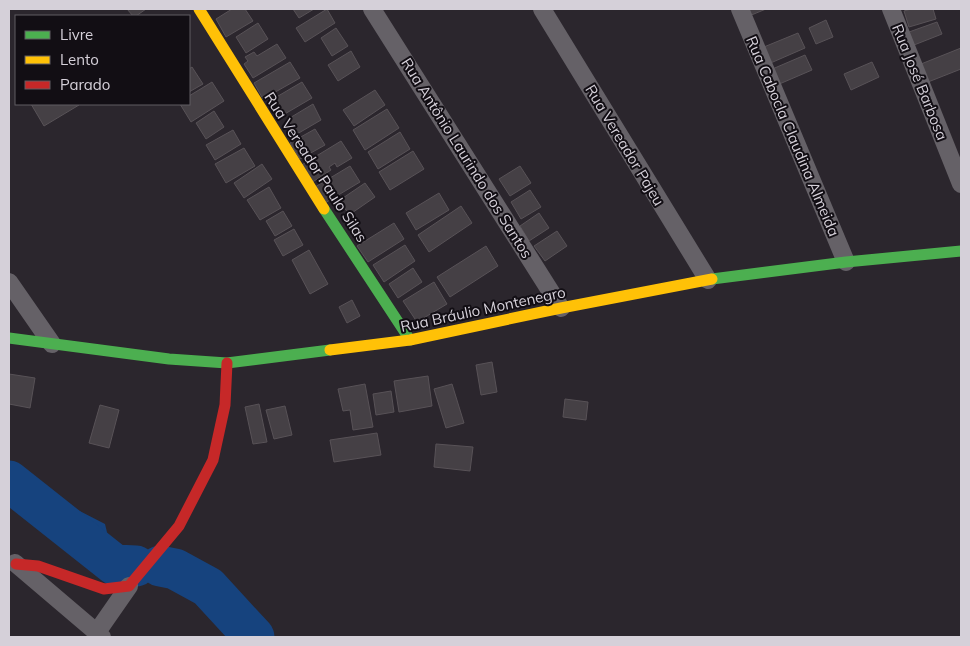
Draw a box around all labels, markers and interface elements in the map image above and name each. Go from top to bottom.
legend [15,15,190,105]
street label: Rua José Barbosa [888,21,952,143]
text: Livre [60,25,93,44]
street label: Rua Cabocla Claudina Almeida [742,33,844,239]
text: Lento [60,50,99,69]
street label: Rua Antônio Laurindo dos Santos [397,54,537,262]
text: Parado [60,75,110,94]
street label: Rua Vereador Pajeu [581,81,669,209]
street label: Rua Vereador Paulo Silas [260,88,372,246]
street label: Rua Bráulio Montenegro [399,282,567,336]

